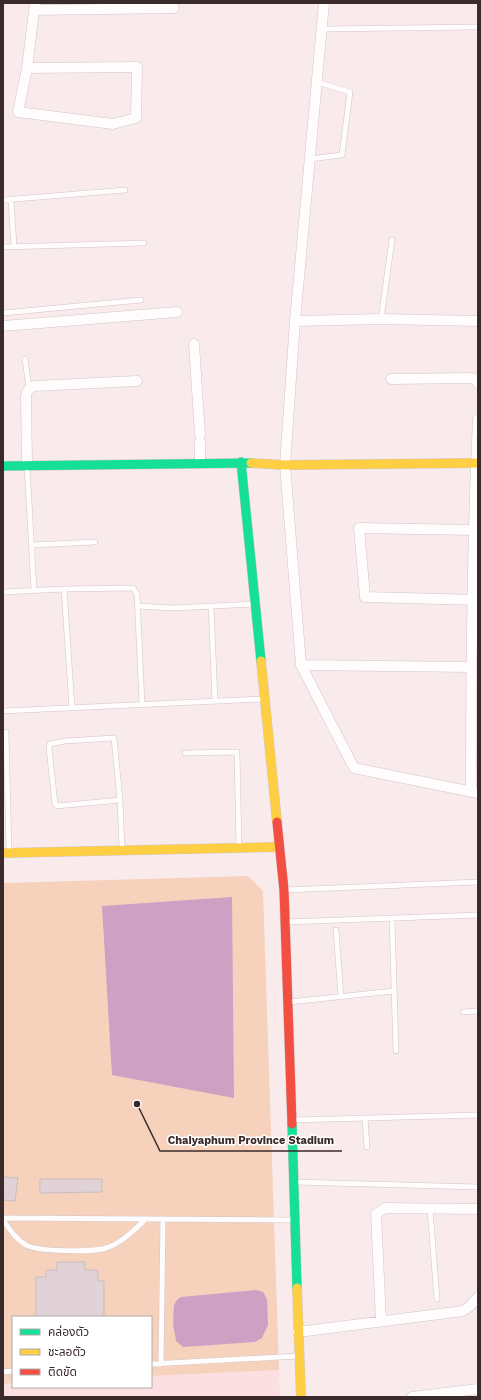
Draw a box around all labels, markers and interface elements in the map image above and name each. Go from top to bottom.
callout: Chaiyaphum Province Stadium [160,1128,342,1151]
text: Chaiyaphum Province Stadium [168,1134,334,1147]
legend [12,1316,152,1388]
text: คล่องตัว [48,1325,89,1339]
text: ชะลอตัว [48,1345,86,1359]
text: ติดขัด [48,1365,77,1379]

